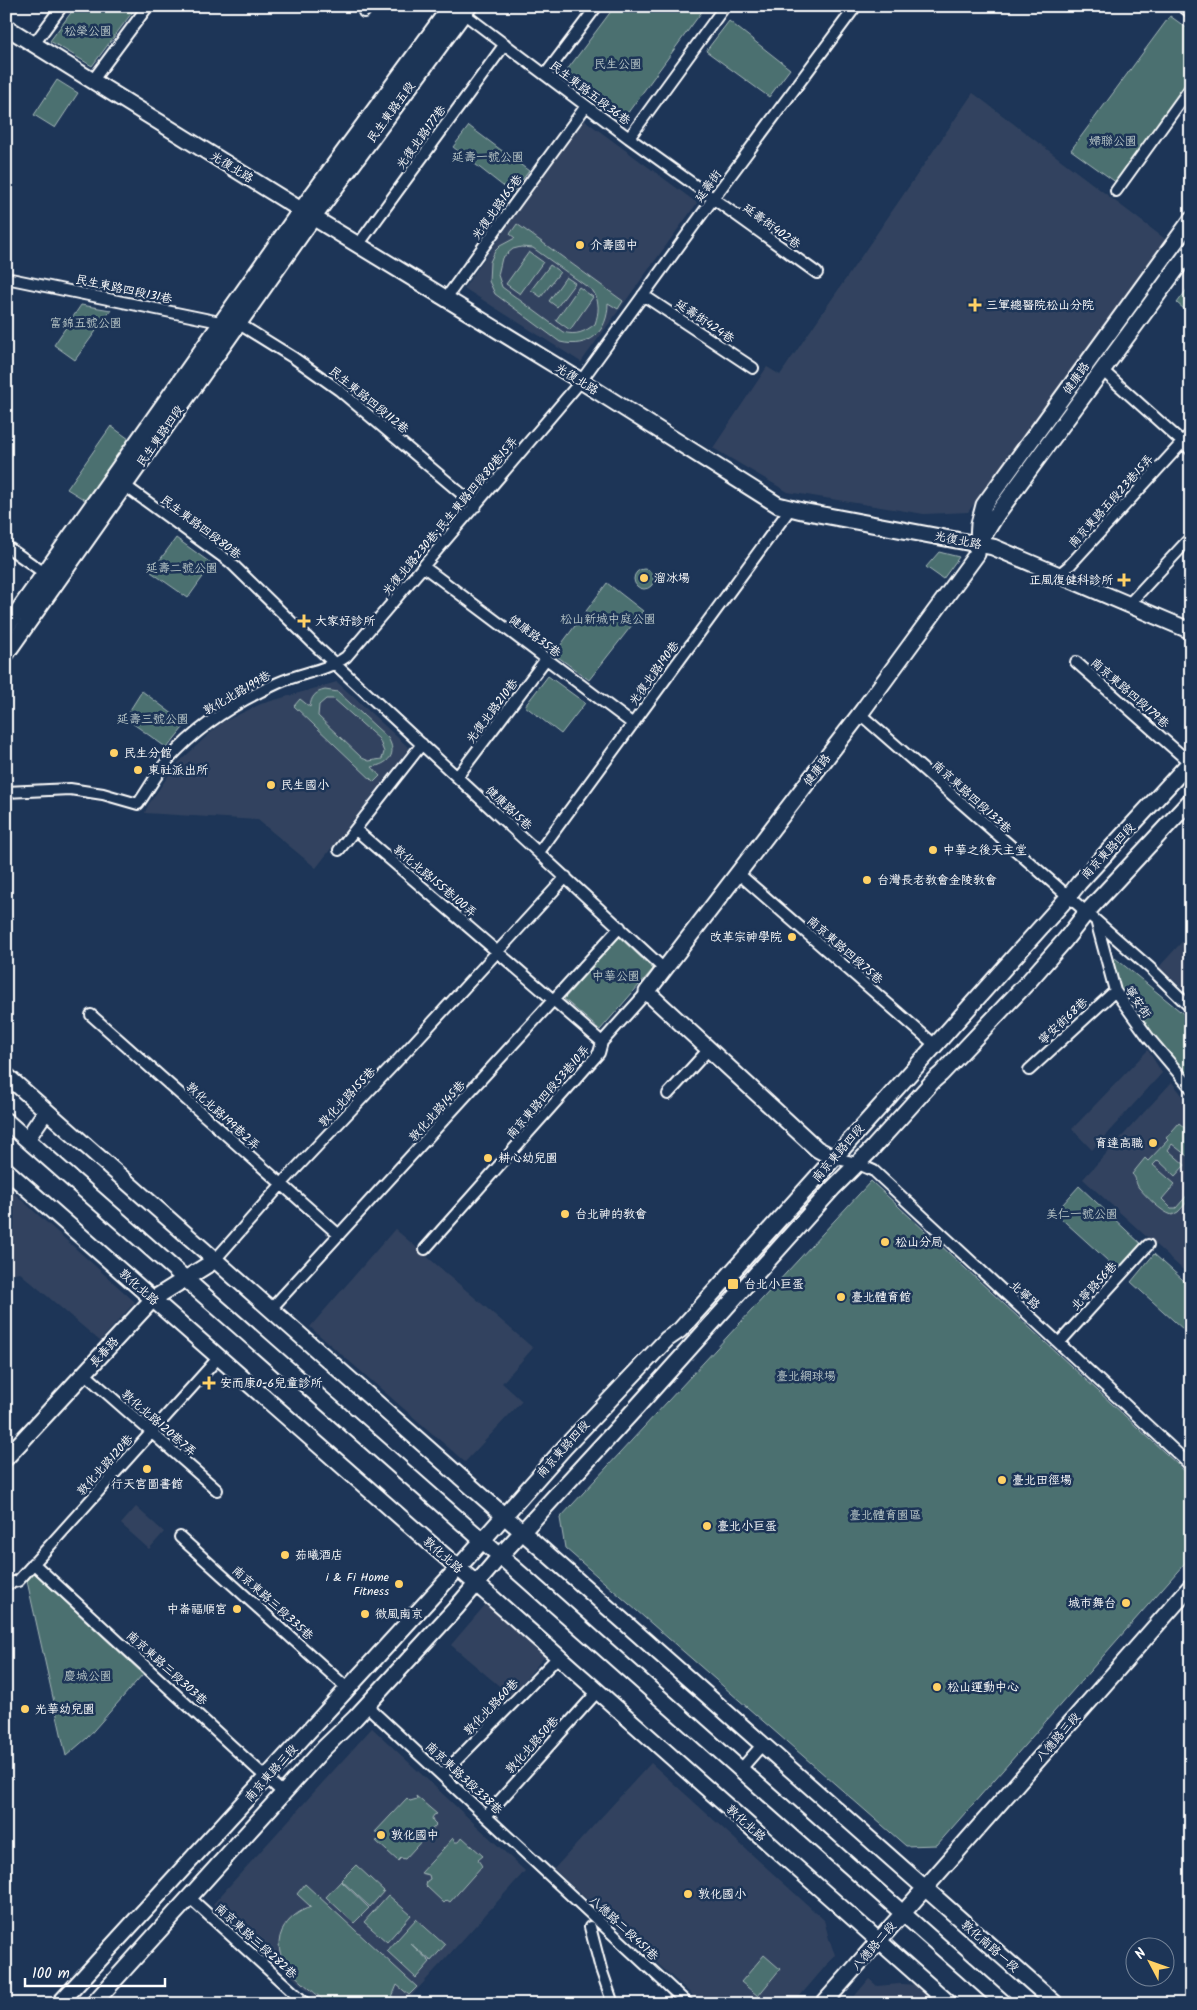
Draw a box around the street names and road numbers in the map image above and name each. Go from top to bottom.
street label: 民生東路五段36巷 [545,56,634,130]
street label: 民生東路五段 [363,78,420,147]
street label: 光復北路177巷 [392,101,451,173]
street label: 光復北路 [206,147,257,188]
street label: 延壽街 [690,166,727,206]
street label: 光復北路165巷 [467,171,528,244]
street label: 延壽街402巷 [739,199,805,254]
street label: 民生東路四段131巷 [74,270,174,309]
street label: 延壽街424巷 [671,294,738,348]
street label: 健康路 [1058,358,1095,398]
street label: 光復北路 [551,359,602,400]
street label: 民生東路四段112巷 [324,362,413,439]
street label: 民生東路四段 [132,401,189,471]
street label: 光復北路230巷;民生東路四段80巷15弄 [378,432,523,600]
street label: 南京東路五段23巷15弄 [1064,450,1159,552]
street label: 民生東路四段80巷 [156,491,245,564]
street label: 光復北路 [933,527,983,554]
street label: 健康路35巷 [505,610,565,662]
street label: 光復北路190巷 [624,637,684,709]
street label: 南京東路四段179巷 [1086,654,1173,733]
street label: 敦化北路199巷 [200,666,275,721]
street label: 光復北路210巷 [462,675,523,748]
street label: 健康路 [799,750,836,790]
street label: 南京東路四段133巷 [928,756,1016,838]
street label: 健康路15巷 [481,782,536,835]
street label: 南京東路四段 [1077,819,1140,884]
street label: 敦化北路155巷100弄 [389,841,481,922]
street label: 南京東路四段75巷 [802,912,887,989]
street label: 寧安街 [1119,982,1156,1022]
street label: 寧安街68巷 [1034,993,1092,1049]
street label: 南京東路四段53巷10弄 [502,1041,595,1143]
street label: 敦化北路155巷 [314,1063,380,1132]
street label: 敦化北路145巷 [405,1076,470,1146]
street label: 敦化北路199巷2弄 [181,1078,264,1155]
street label: 南京東路四段 [808,1120,869,1187]
street label: 北寧路56巷 [1067,1258,1122,1315]
street label: 敦化北路 [114,1264,163,1310]
street label: 北寧路 [1005,1276,1044,1315]
street label: 長春路 [85,1333,124,1372]
street label: 敦化北路120巷7弄 [117,1385,200,1461]
street label: 南京東路四段 [532,1416,595,1482]
street label: 敦化北路120巷 [73,1430,138,1500]
street label: 敦化北路 [418,1532,467,1578]
street label: 南京東路三段335巷 [228,1561,318,1645]
street label: 南京東路三段303巷 [122,1627,212,1710]
street label: 敦化北路60巷 [459,1675,523,1740]
street label: 八德路三段 [1032,1708,1085,1766]
street label: 敦化北路50巷 [501,1712,564,1779]
street label: 南京東路3段338巷 [421,1737,507,1819]
street label: 南京東路三段 [240,1740,303,1806]
street label: 敦化北路 [721,1800,770,1846]
street label: 八德路二段451巷 [585,1891,663,1966]
street label: 南京東路三段282巷 [210,1899,301,1984]
street label: 敦化南路一段 [956,1916,1023,1977]
street label: 八德路二段 [848,1917,901,1975]

